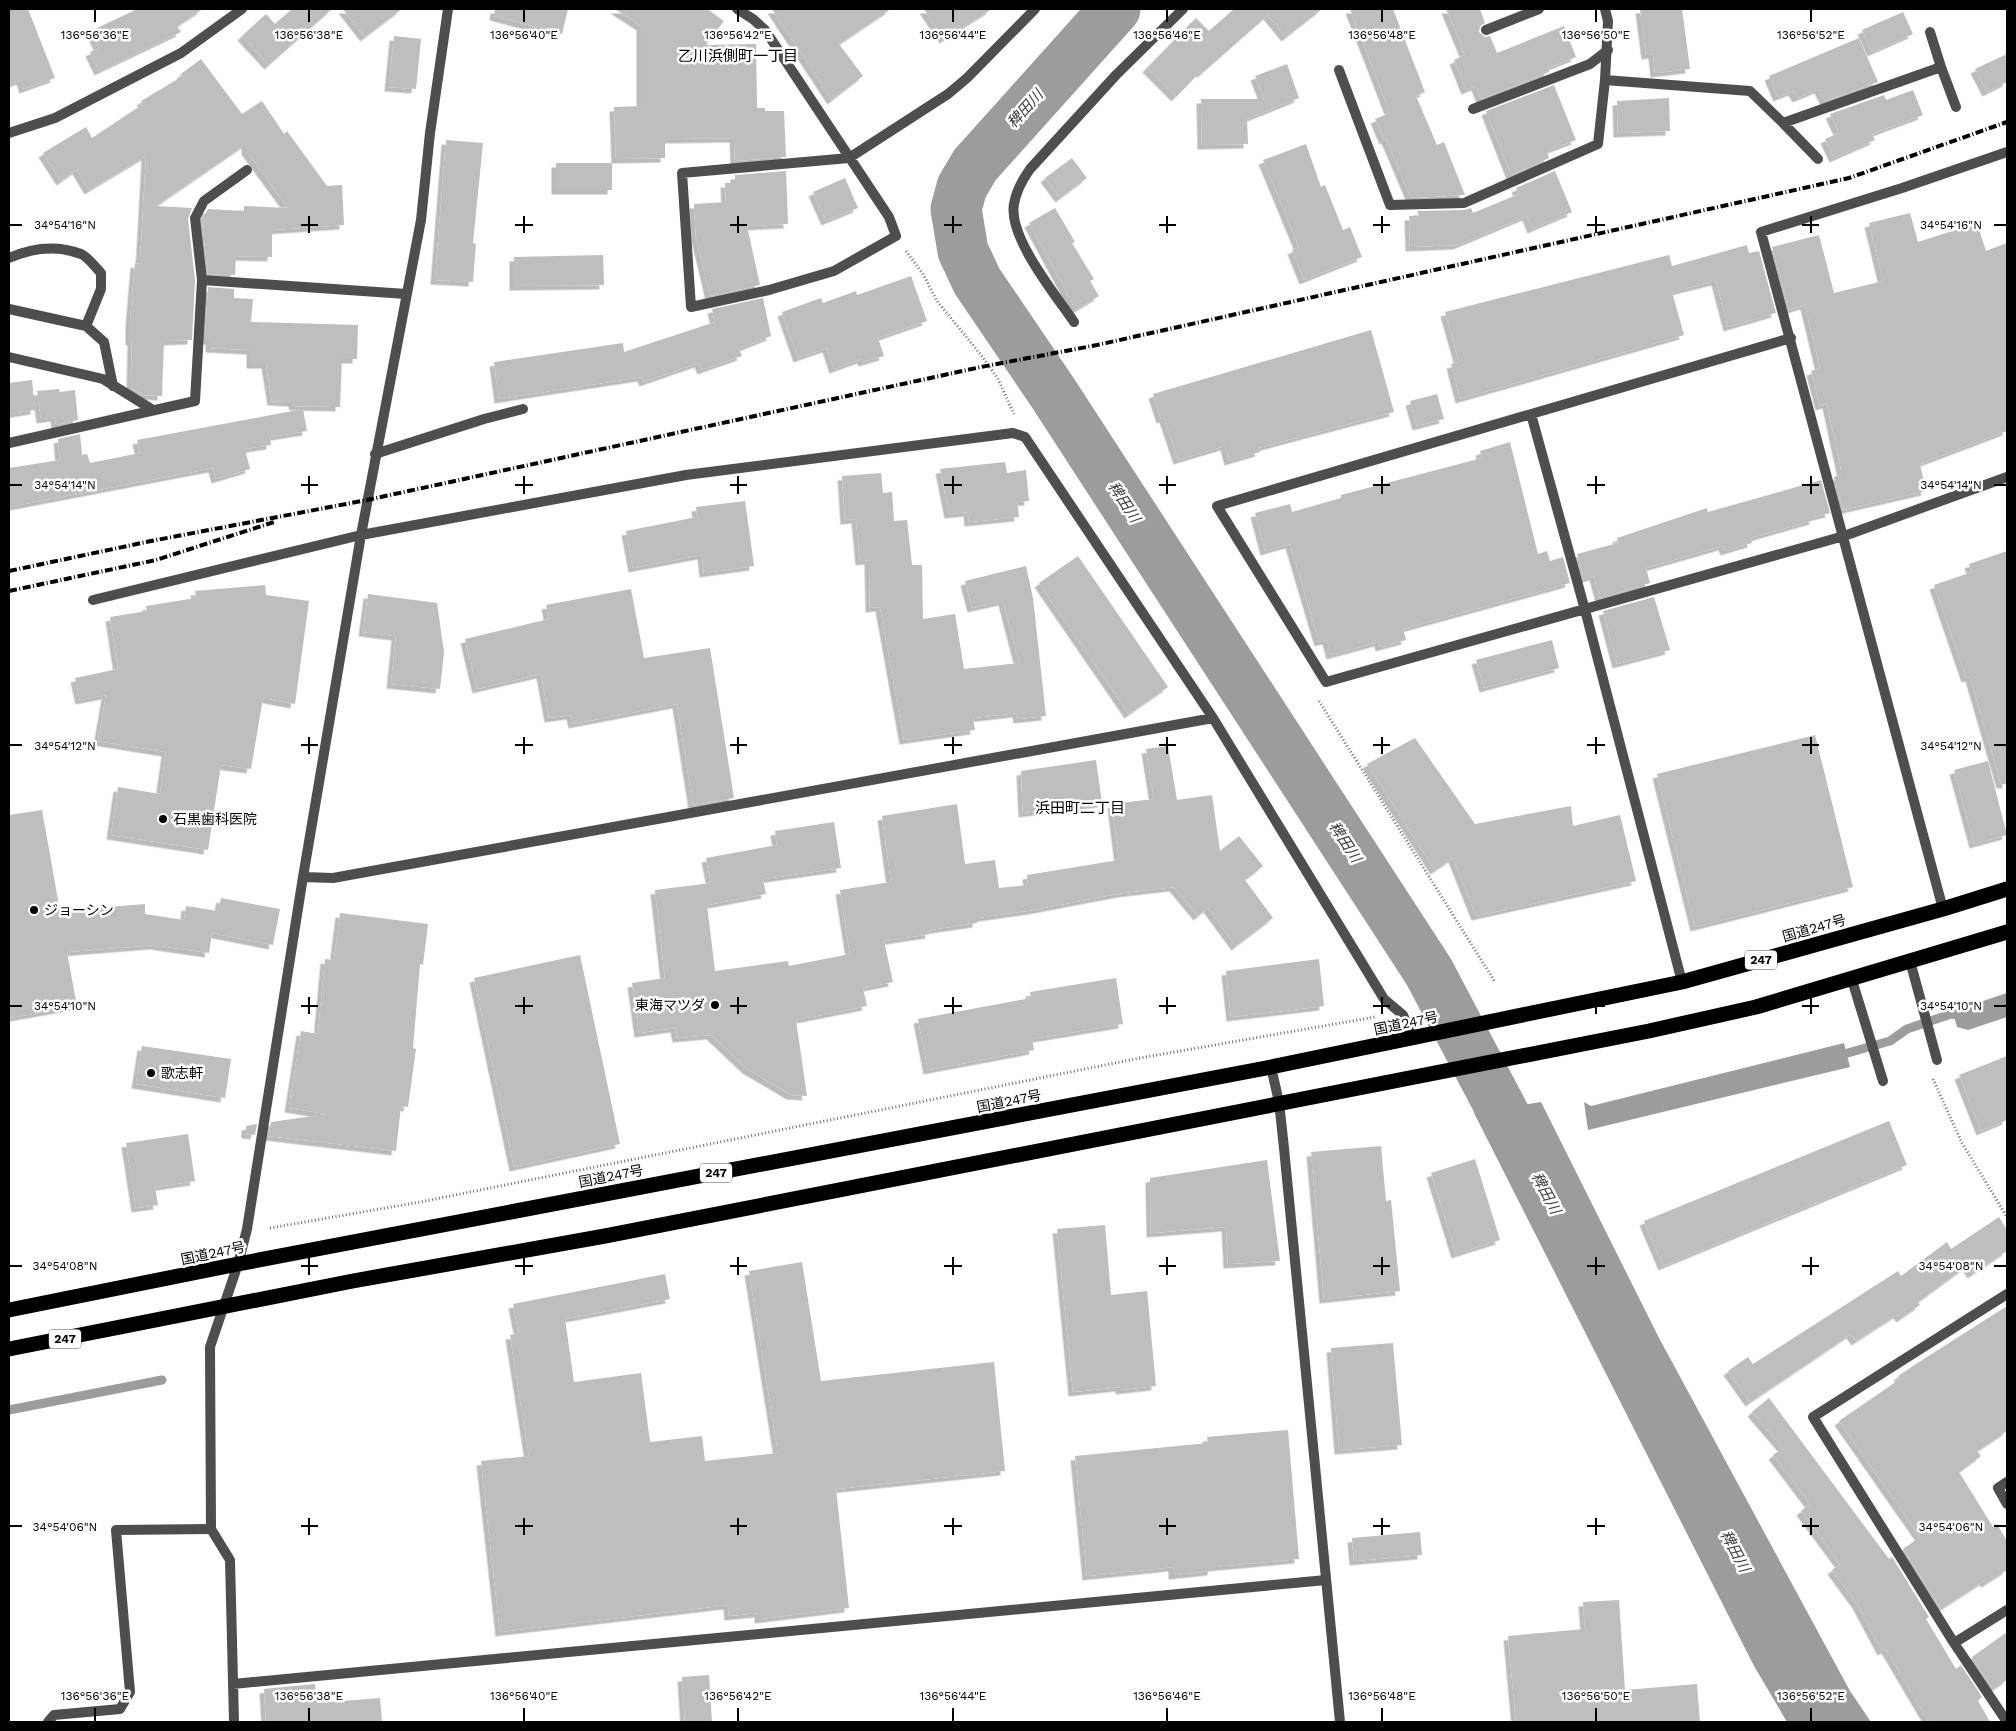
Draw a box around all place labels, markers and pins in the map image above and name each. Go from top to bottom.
place label: 石黒歯科医院 [173,811,257,827]
marker: 石黒歯科医院 [157,813,169,825]
place label: ジョーシン [44,902,114,918]
marker: ジョーシン [28,904,40,916]
place label: 東海マツダ [635,997,705,1013]
marker: 東海マツダ [709,999,721,1011]
place label: 歌志軒 [161,1065,203,1081]
marker: 歌志軒 [145,1067,157,1079]

